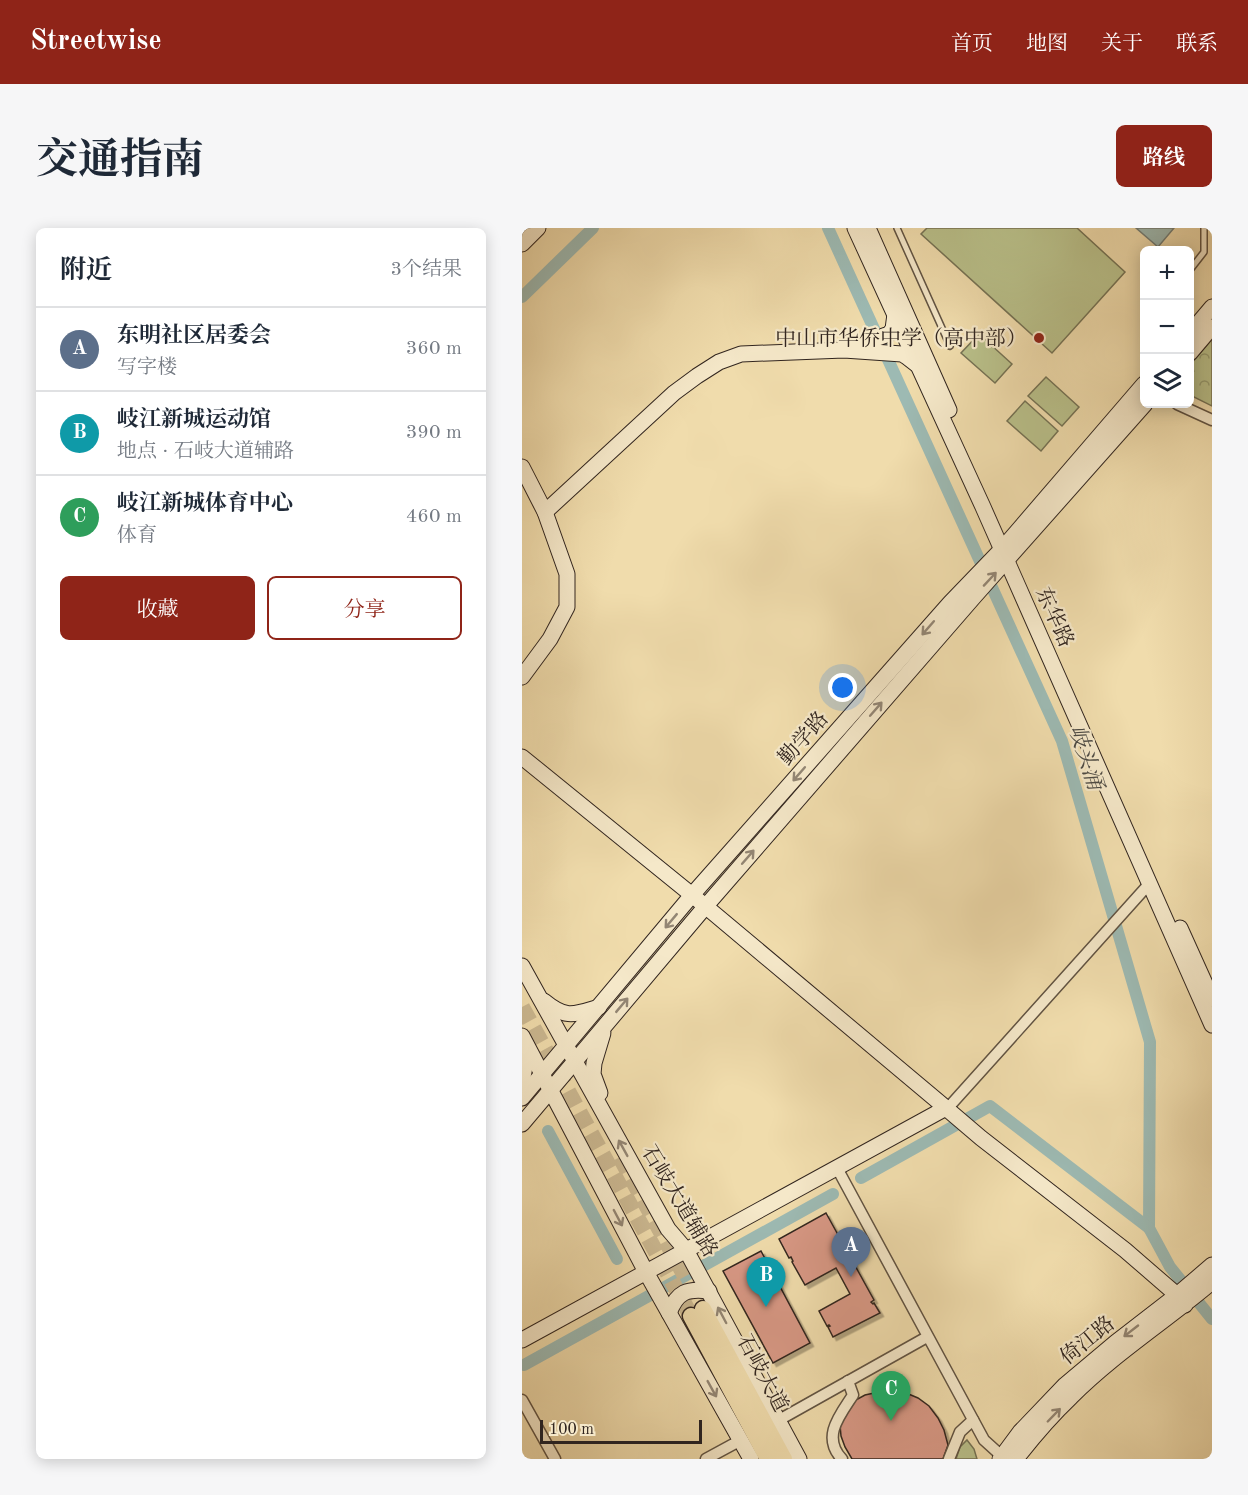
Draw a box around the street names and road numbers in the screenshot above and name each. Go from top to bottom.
street label: 东华路 [1031,584,1078,651]
street label: 勤学路 [774,707,833,770]
street label: 石岐大道辅路 [637,1141,722,1261]
street label: 倚江路 [1056,1312,1119,1369]
street label: 石岐大道 [733,1331,792,1416]

